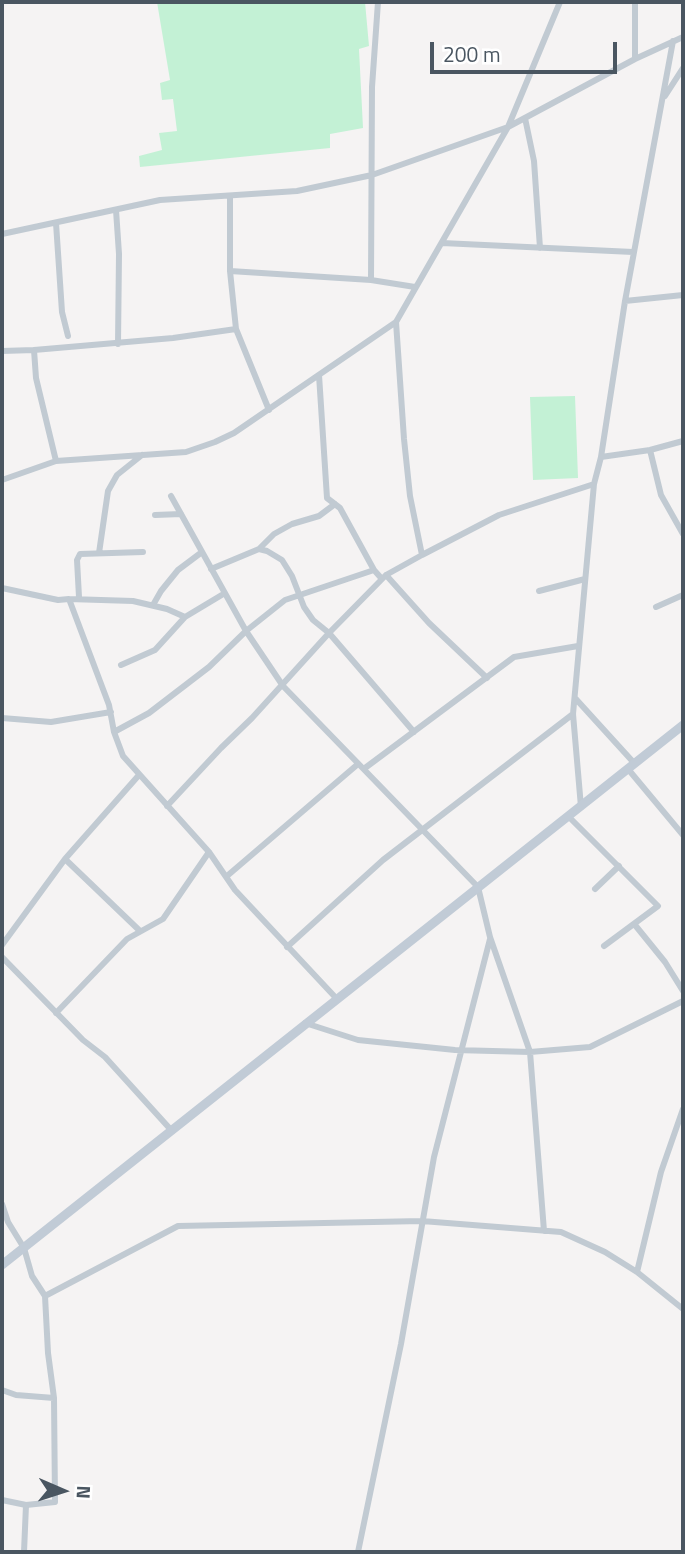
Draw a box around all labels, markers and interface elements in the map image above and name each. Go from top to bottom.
scale bar [433,28,620,72]
text: 200 m [443,38,500,70]
north arrow [28,1456,98,1526]
text: N [70,1485,99,1499]

